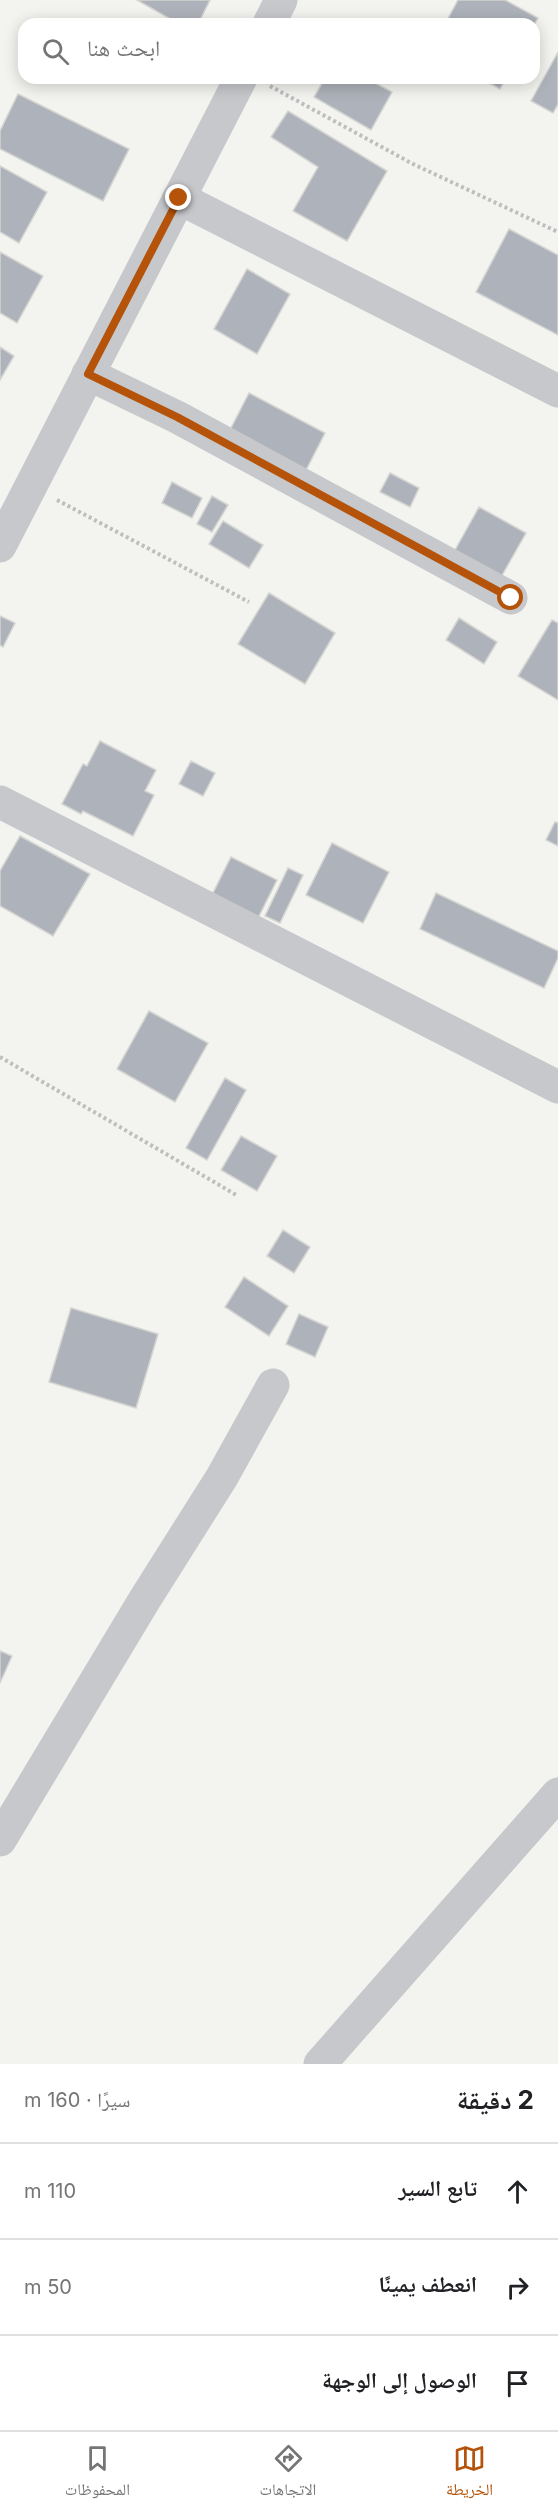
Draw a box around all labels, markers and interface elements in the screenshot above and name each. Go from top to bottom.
search box [18,18,540,84]
icon: search [39,35,72,68]
text: ابحث هنا [87,35,160,61]
route end [165,184,191,210]
route start [497,584,523,610]
text: 2 دقيقة [457,2084,534,2115]
text: سيرًا · 160 m [24,2088,131,2112]
text: تابع السير [398,2175,477,2201]
icon: ahead [501,2175,534,2208]
text: 110 m [24,2179,76,2203]
text: انعطف يمينًا [378,2271,477,2297]
icon: right [501,2271,534,2304]
text: 50 m [24,2275,72,2299]
text: الوصول إلى الوجهة [322,2367,477,2393]
icon: arrive [501,2367,534,2400]
tab: المحفوظات [65,2442,130,2505]
tab: الاتجاهات [260,2442,316,2505]
tab: الخريطة [446,2442,493,2505]

